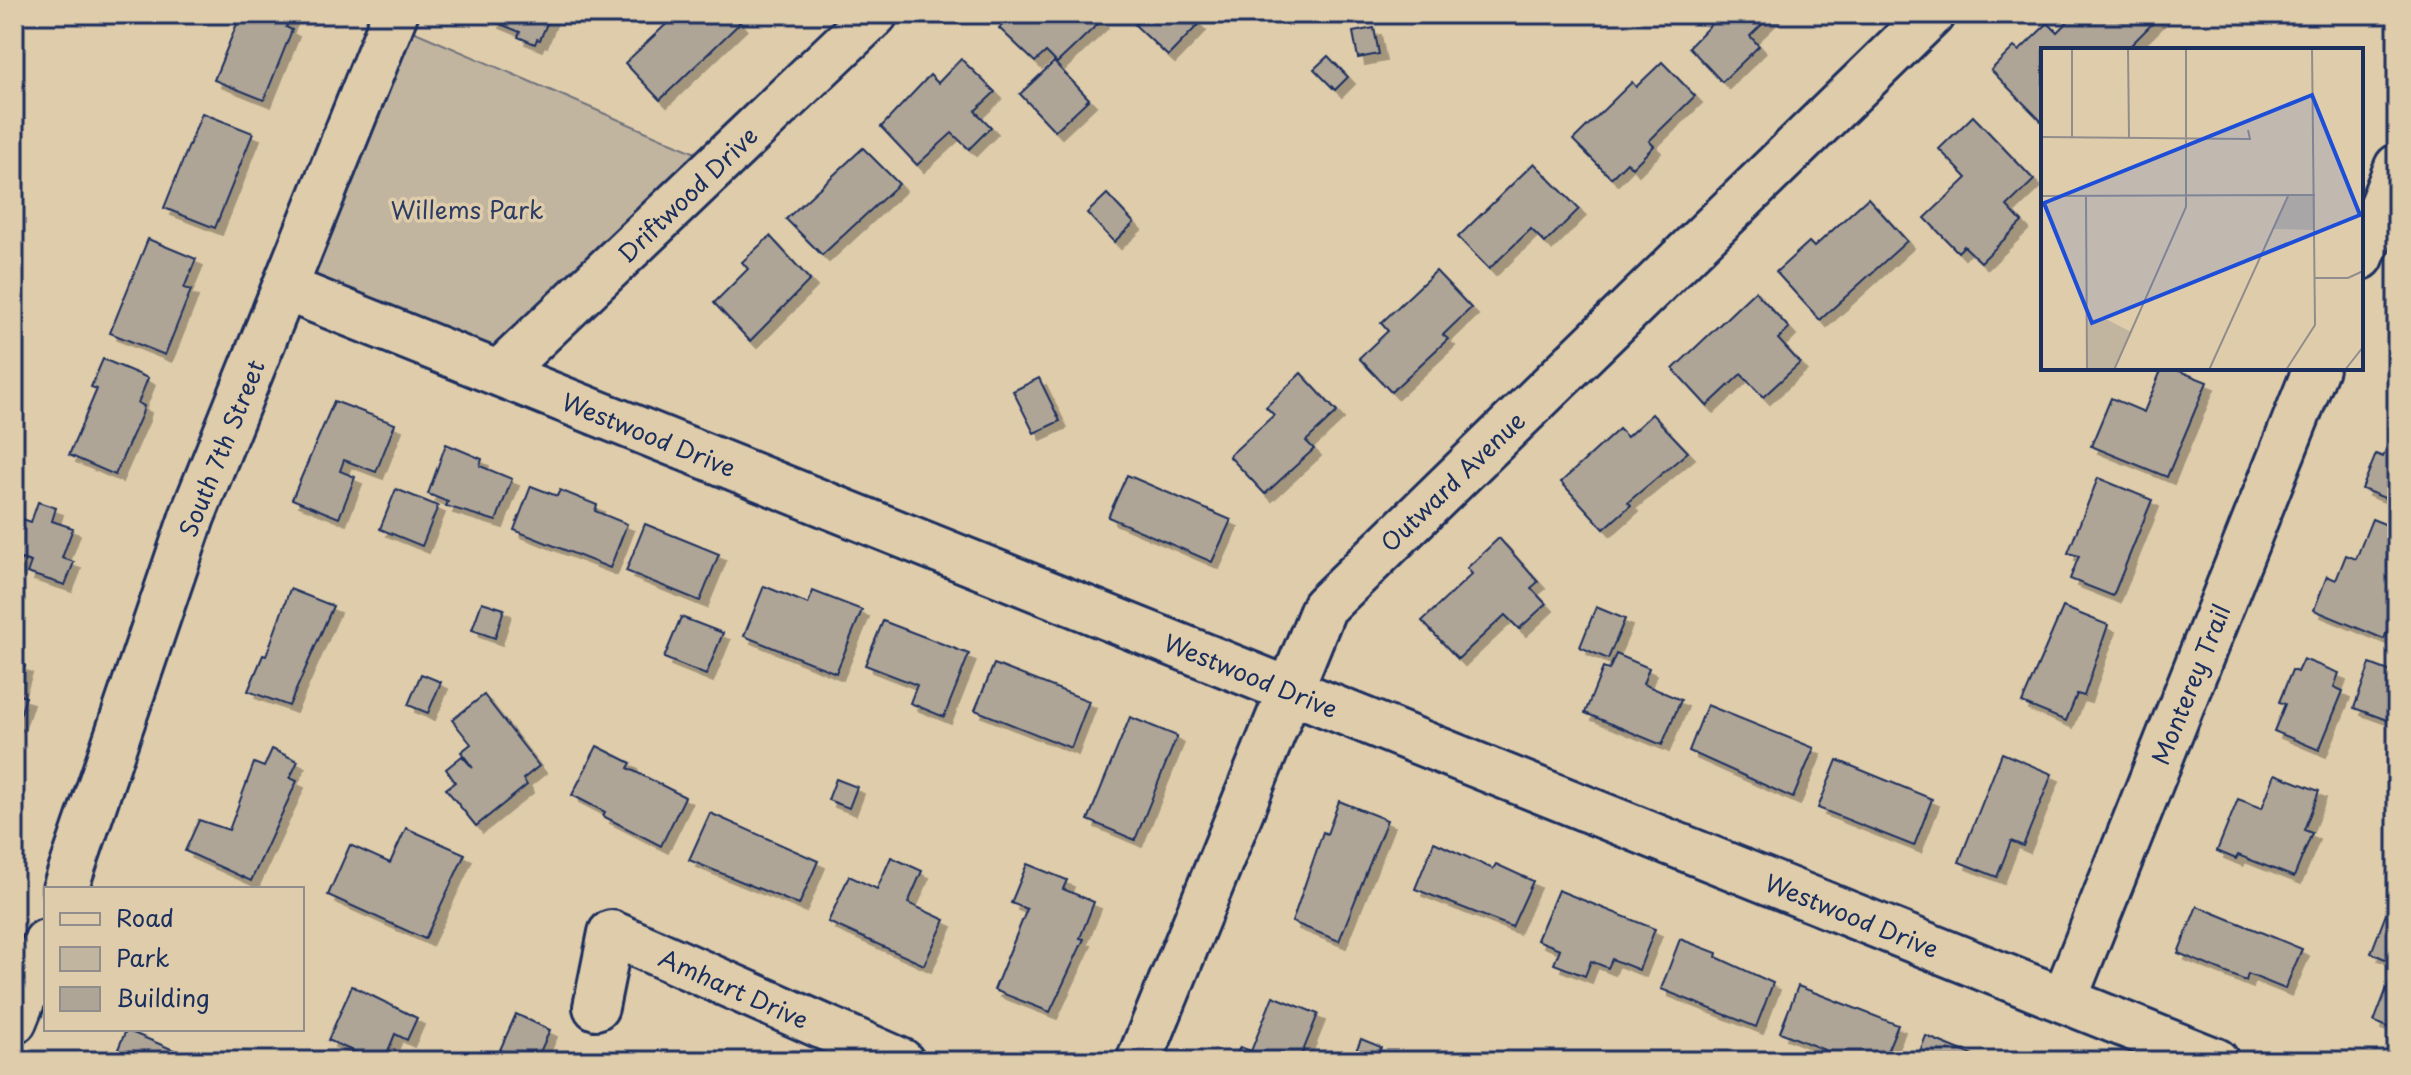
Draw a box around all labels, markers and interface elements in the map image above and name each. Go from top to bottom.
inset map [2041,48,2363,370]
street label: Driftwood Drive [609,118,765,270]
park label: Willems Park [390,191,544,227]
street label: South 7th Street [169,354,273,542]
street label: Westwood Drive [557,383,741,485]
street label: Outward Avenue [1372,402,1532,560]
street label: Monterey Trail [2141,598,2239,770]
street label: Westwood Drive [1159,624,1343,726]
street label: Westwood Drive [1760,864,1944,966]
legend [44,887,304,1031]
text: Road [116,899,174,935]
text: Park [116,939,170,975]
street label: Amhart Drive [653,939,815,1037]
text: Building [116,979,210,1015]

